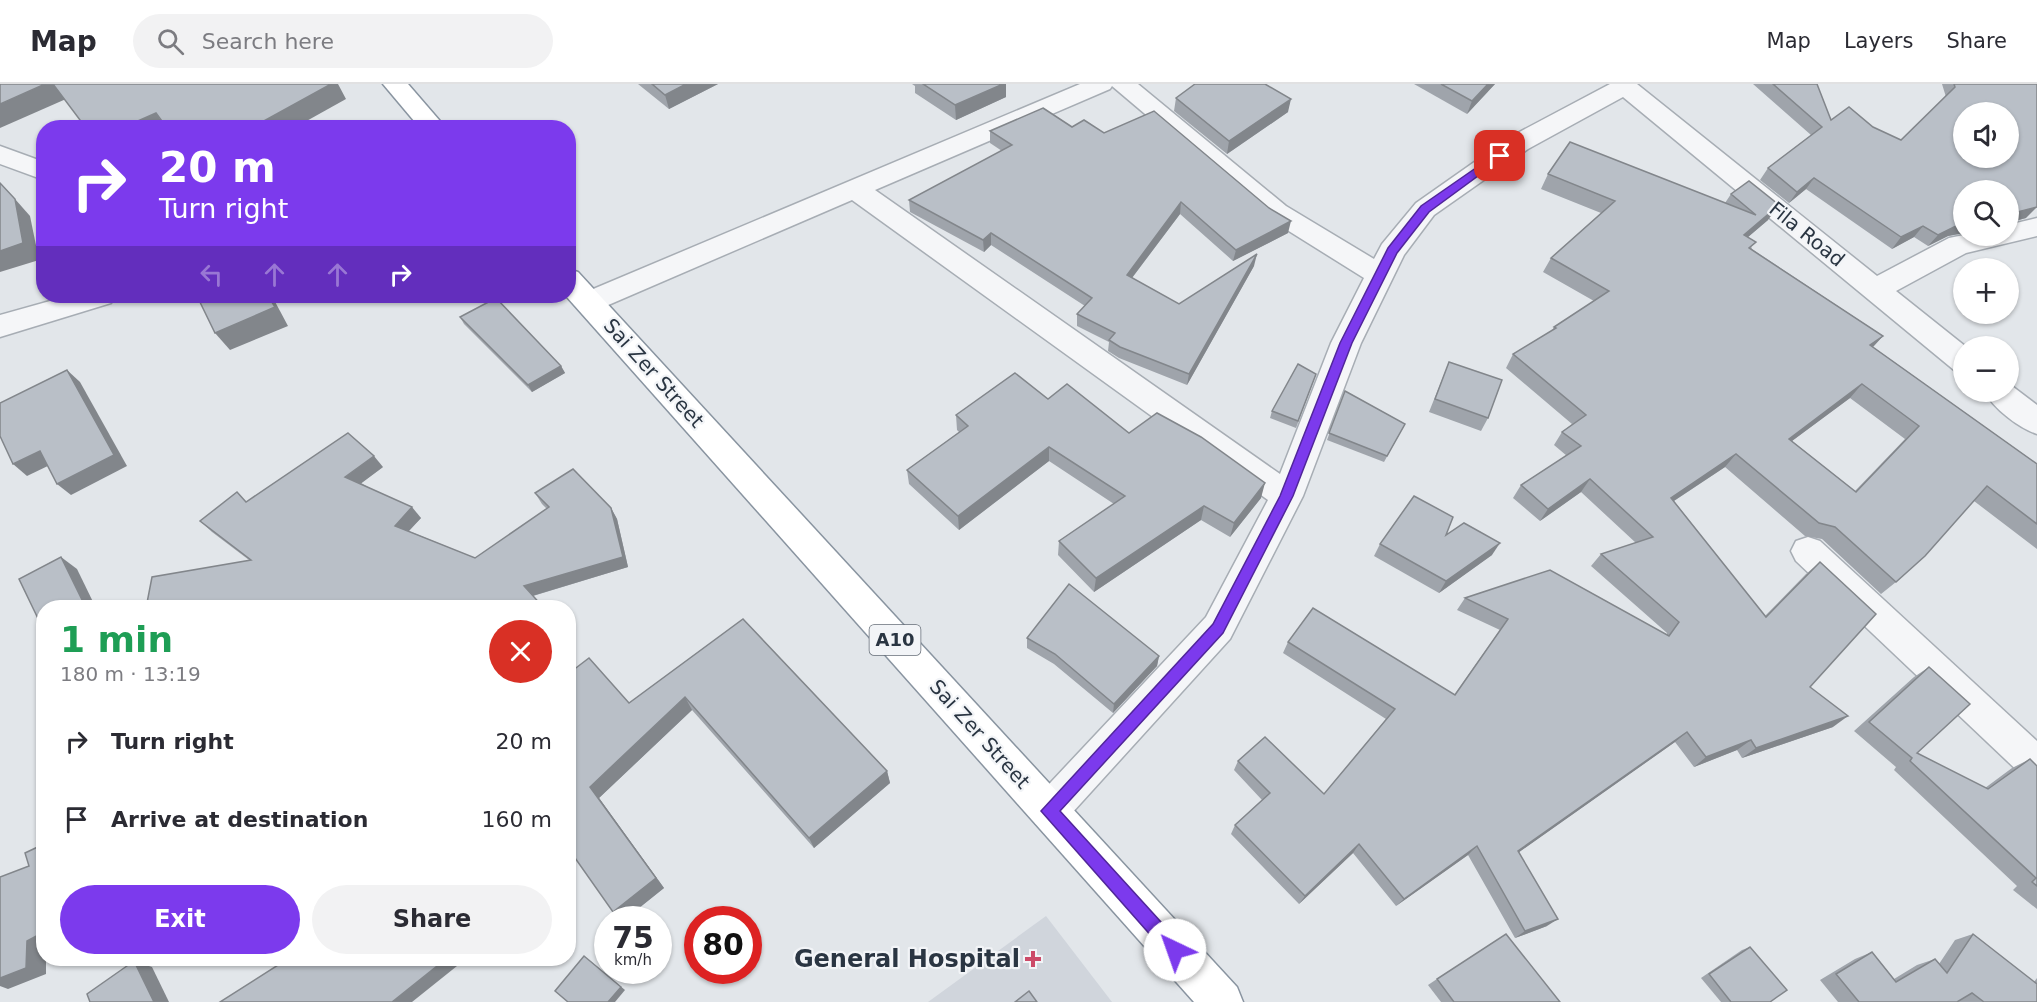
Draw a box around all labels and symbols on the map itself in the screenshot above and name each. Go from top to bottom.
pin [1474,130,1525,181]
street label: Fila Road [1764,196,1850,272]
street label: Sai Zer Street [599,314,709,433]
road number: A10 [870,625,920,655]
street label: Sai Zer Street [925,675,1035,794]
speed limit sign: 80 [684,906,762,984]
position arrow [1143,918,1207,982]
place label: General Hospital [794,945,1020,973]
marker: General Hospital [1024,950,1042,968]

